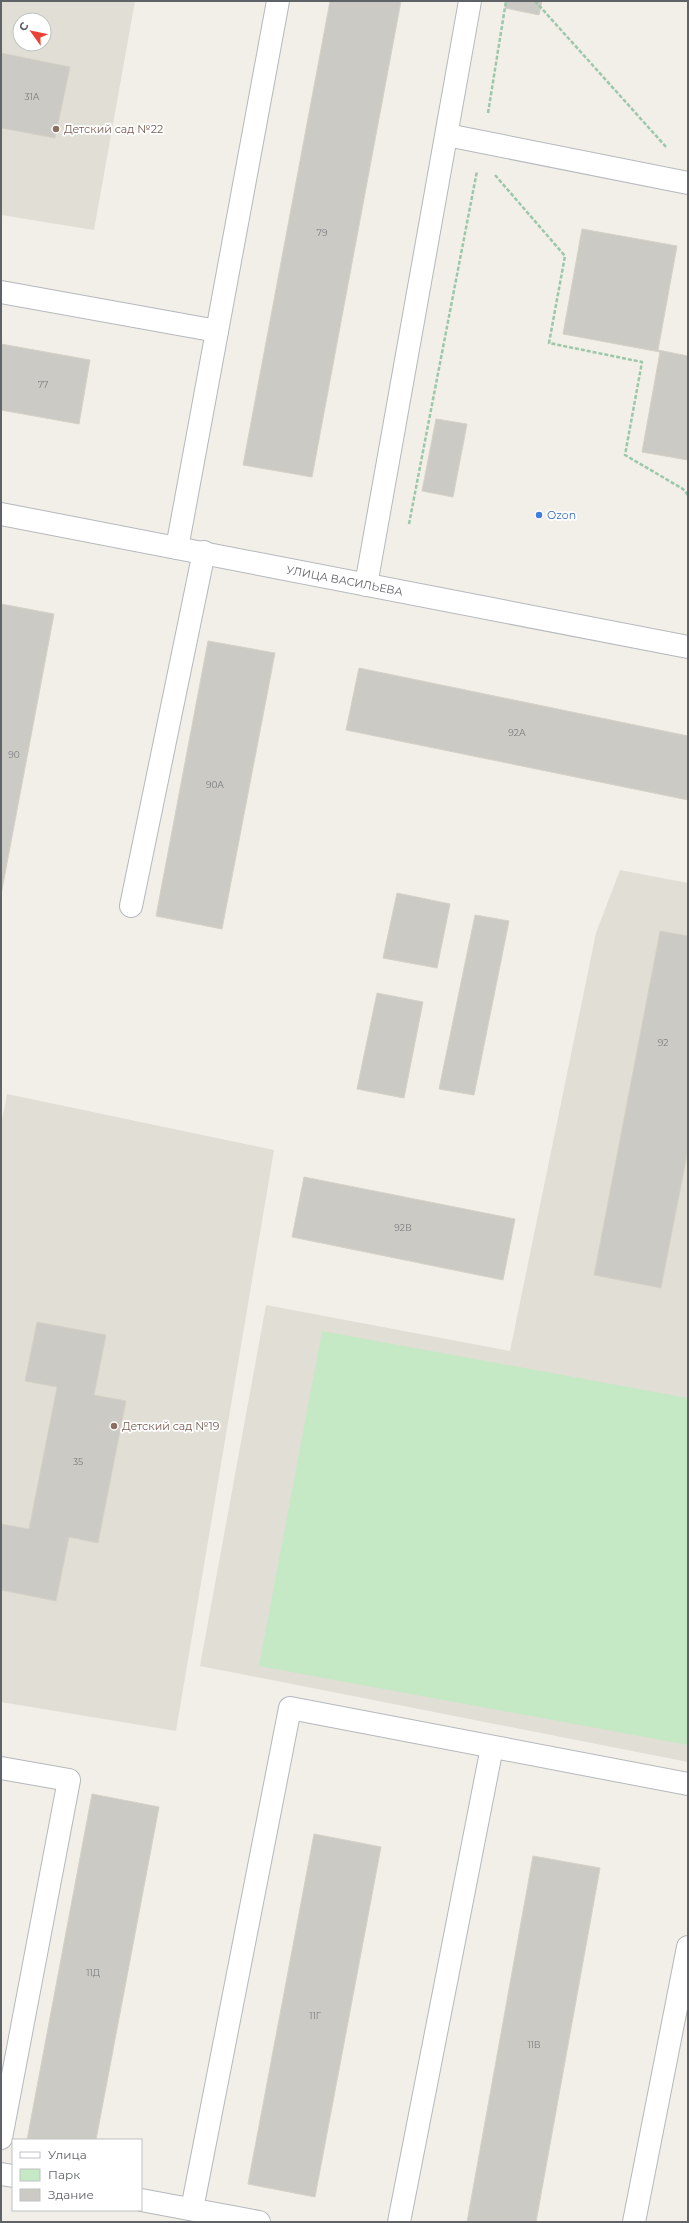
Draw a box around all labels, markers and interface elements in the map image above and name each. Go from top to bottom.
north arrow [12,12,52,52]
text: С [16,19,32,34]
house number: 31А [24,91,40,102]
place label: Детский сад №22 [64,122,163,136]
marker: Детский сад №22 [51,124,61,134]
house number: 79 [317,227,328,238]
house number: 77 [38,379,48,390]
place label: Ozon [547,508,576,522]
marker: Ozon [534,510,544,520]
street label: УЛИЦА ВАСИЛЬЕВА [285,562,405,599]
house number: 92А [508,727,526,738]
house number: 90 [8,749,20,760]
house number: 90А [206,779,224,790]
house number: 92 [658,1037,668,1048]
house number: 92В [394,1222,412,1233]
place label: Детский сад №19 [122,1419,220,1433]
marker: Детский сад №19 [109,1421,119,1431]
house number: 35 [73,1456,83,1467]
house number: 11Д [86,1967,100,1978]
house number: 11Г [309,2010,322,2021]
house number: 11В [527,2039,541,2050]
legend [12,2139,142,2211]
text: Улица [48,2147,87,2162]
text: Парк [48,2167,80,2182]
text: Здание [48,2187,94,2202]

